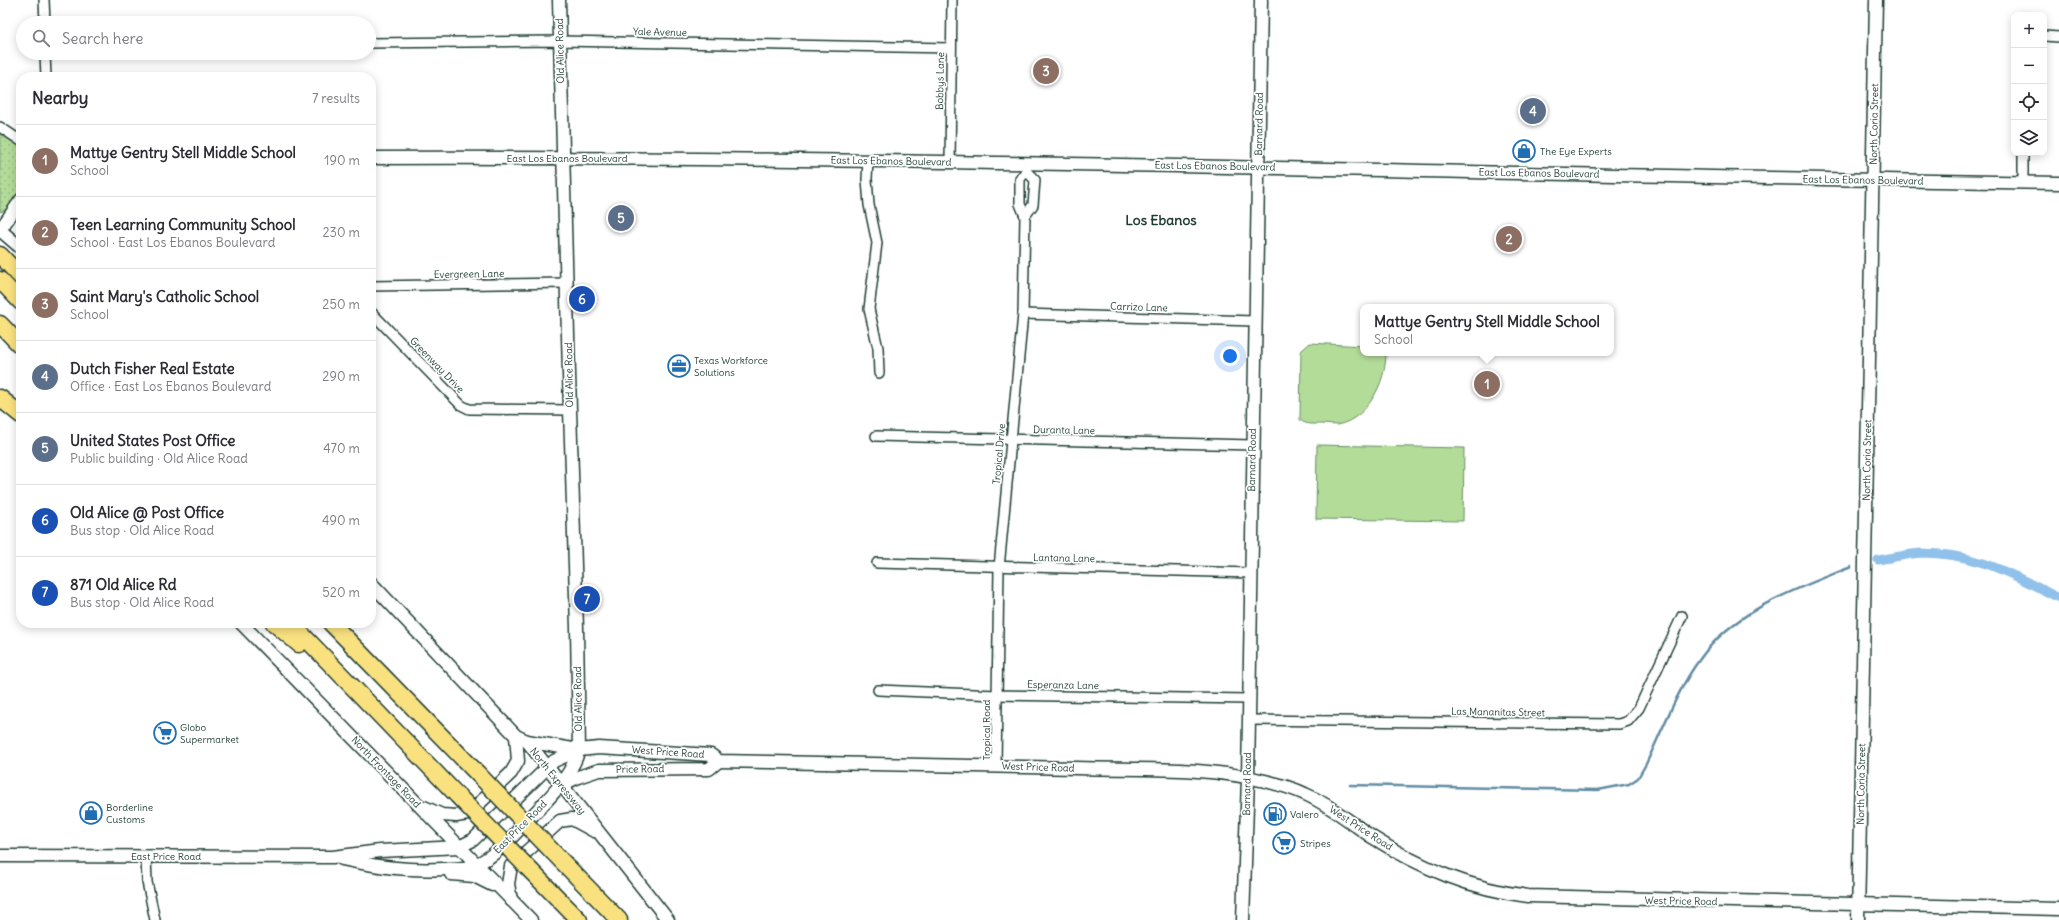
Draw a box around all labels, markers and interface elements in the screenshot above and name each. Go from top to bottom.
map controls [2011,12,2047,156]
button: + [2011,12,2047,48]
search box [16,16,376,60]
street label: Old Alice Road [553,18,567,84]
street label: Yale Avenue [633,25,687,39]
icon: search [30,27,52,49]
text: Search here [62,29,143,48]
button: − [2011,48,2047,84]
street label: Bobbys Lane [933,52,947,110]
pin: 3 [1033,56,1059,86]
street label: North Coria Street [1867,83,1881,165]
button: locate [2011,84,2047,120]
text: Nearby [32,87,88,109]
text: 7 results [312,90,360,107]
street label: Barnard Road [1252,92,1266,156]
pin: 4 [1520,96,1546,126]
button: layers [2011,120,2047,156]
shop icon: The Eye Experts [1511,138,1537,164]
text: Mattye Gentry Stell Middle School [70,143,296,162]
place label: The Eye Experts [1540,145,1612,158]
text: 1 [42,152,48,169]
text: 190 m [324,152,360,169]
street label: East Los Ebanos Boulevard [506,152,628,165]
street label: East Los Ebanos Boulevard [830,153,952,169]
street label: East Los Ebanos Boulevard [1154,158,1276,174]
text: School [70,162,109,179]
street label: East Los Ebanos Boulevard [1478,165,1600,181]
street label: East Los Ebanos Boulevard [1802,172,1924,188]
pin: 5 [608,203,634,233]
district label: Los Ebanos [1125,211,1197,229]
text: Teen Learning Community School [70,215,296,234]
text: 2 [41,224,49,241]
text: 230 m [322,224,360,241]
pin: 2 [1496,224,1522,254]
text: School · East Los Ebanos Boulevard [70,234,275,251]
street label: Evergreen Lane [434,267,504,281]
pin: 6 [569,284,595,314]
text: Saint Mary's Catholic School [70,287,259,306]
text: 3 [41,296,49,313]
text: 250 m [322,296,360,313]
street label: Carrizo Lane [1110,299,1168,315]
popup [1360,304,1614,356]
text: School [70,306,109,323]
text: Mattye Gentry Stell Middle School [1374,312,1600,331]
text: School [1374,331,1413,348]
street label: Greenway Drive [407,334,467,396]
street label: Old Alice Road [562,342,576,408]
your location [1220,346,1240,366]
office icon: Texas Workforce Solutions [666,353,692,379]
place label: Texas Workforce Solutions [694,354,768,379]
text: Dutch Fisher Real Estate [70,359,234,378]
text: 4 [41,368,49,385]
text: 290 m [322,368,360,385]
pin: 1 [1474,369,1500,399]
text: Office · East Los Ebanos Boulevard [70,378,271,395]
street label: North Coria Street [1860,419,1874,501]
street label: Tropical Drive [990,423,1008,485]
street label: Duranta Lane [1033,423,1095,437]
street label: Barnard Road [1245,428,1259,492]
text: United States Post Office [70,431,235,450]
text: 5 [41,440,49,457]
text: 470 m [323,440,360,457]
text: Public building · Old Alice Road [70,450,248,467]
text: Old Alice @ Post Office [70,503,224,522]
text: 6 [41,512,49,529]
text: 490 m [322,512,360,529]
text: Bus stop · Old Alice Road [70,522,214,539]
street label: Lantana Lane [1033,551,1095,565]
text: 871 Old Alice Rd [70,575,177,594]
text: 7 [42,584,48,601]
text: 520 m [322,584,360,601]
pin: 7 [574,584,600,614]
text: Bus stop · Old Alice Road [70,594,214,611]
street label: Old Alice Road [571,666,585,732]
street label: Esperanza Lane [1027,678,1099,692]
street label: Tropical Road [980,699,993,760]
street label: Las Mananitas Street [1451,705,1546,719]
supermarket icon: Globo Supermarket [152,720,178,746]
place label: Globo Supermarket [180,721,240,746]
street label: North Frontage Road [349,734,424,811]
street label: West Price Road [631,743,705,761]
street label: North Coria Street [1854,743,1868,825]
street label: North Expressway [527,745,589,817]
street label: Barnard Road [1240,752,1254,816]
street label: West Price Road [1001,759,1075,775]
street label: Price Road [616,762,664,776]
street label: East Price Road [491,798,549,856]
shop icon: Borderline Customs [78,800,104,826]
place label: Borderline Customs [106,801,153,826]
fuel station icon: Valero [1262,801,1288,827]
street label: West Price Road [1327,803,1395,853]
place label: Valero [1290,808,1319,821]
supermarket icon: Stripes [1271,830,1297,856]
place label: Stripes [1300,837,1331,850]
street label: East Price Road [131,850,201,863]
street label: West Price Road [1644,894,1718,908]

